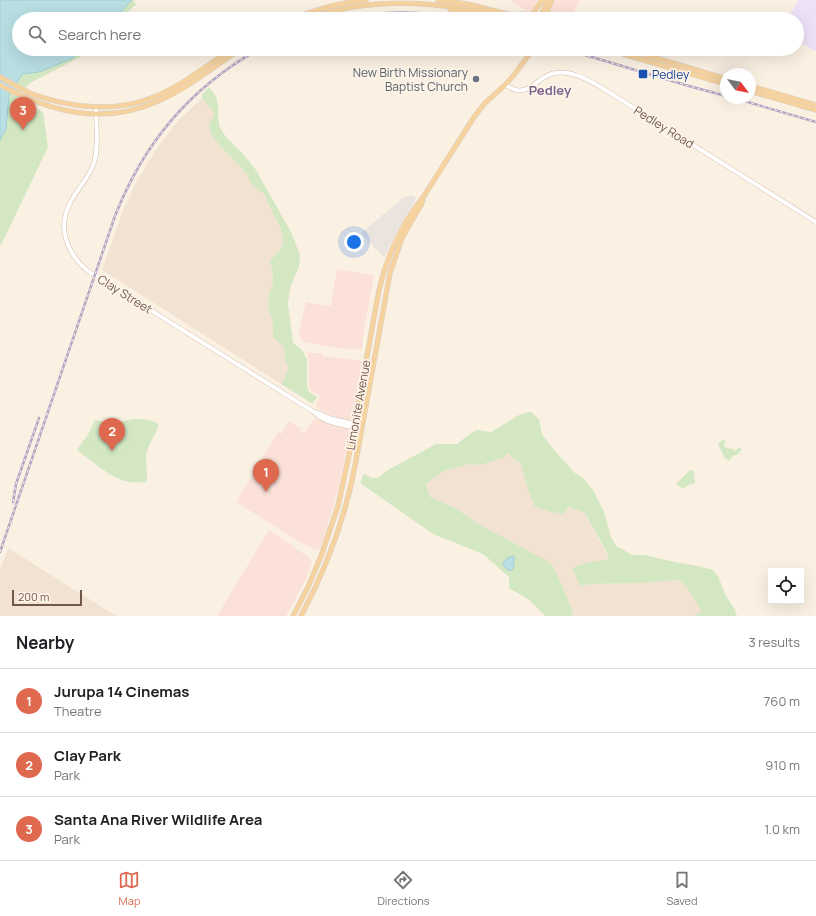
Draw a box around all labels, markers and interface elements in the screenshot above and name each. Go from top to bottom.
search box [12,12,804,56]
icon: search [26,23,48,45]
text: Search here [58,24,141,45]
place label: New Birth Missionary Baptist Church [353,64,469,95]
place label: Pedley [652,66,690,83]
marker: Pedley [637,68,649,80]
north arrow [720,68,756,104]
marker: New Birth Missionary Baptist Church [471,74,481,84]
district label: Pedley [529,81,572,99]
pin: 3 [10,97,36,130]
street label: Pedley Road [631,102,697,152]
your location [344,232,364,252]
street label: Clay Street [94,270,156,318]
street label: Limonite Avenue [342,359,374,451]
pin: 2 [99,418,125,451]
pin: 1 [253,459,279,492]
map controls [768,568,804,604]
button: locate [768,568,804,604]
scale bar [12,588,82,607]
text: 200 m [18,589,49,604]
text: Nearby [16,631,74,654]
text: 3 results [748,633,800,651]
text: Jurupa 14 Cinemas [54,681,189,702]
text: 1 [26,692,32,710]
text: 760 m [764,692,800,710]
text: Theatre [54,702,102,720]
text: Clay Park [54,745,121,766]
text: 2 [25,756,33,774]
text: 910 m [765,756,800,774]
text: Park [54,766,80,784]
text: Santa Ana River Wildlife Area [54,809,262,830]
text: 3 [25,820,33,838]
text: 1.0 km [764,820,800,838]
text: Park [54,830,80,848]
tab: Map [118,869,140,908]
tab: Directions [377,869,430,908]
tab: Saved [667,869,698,908]

